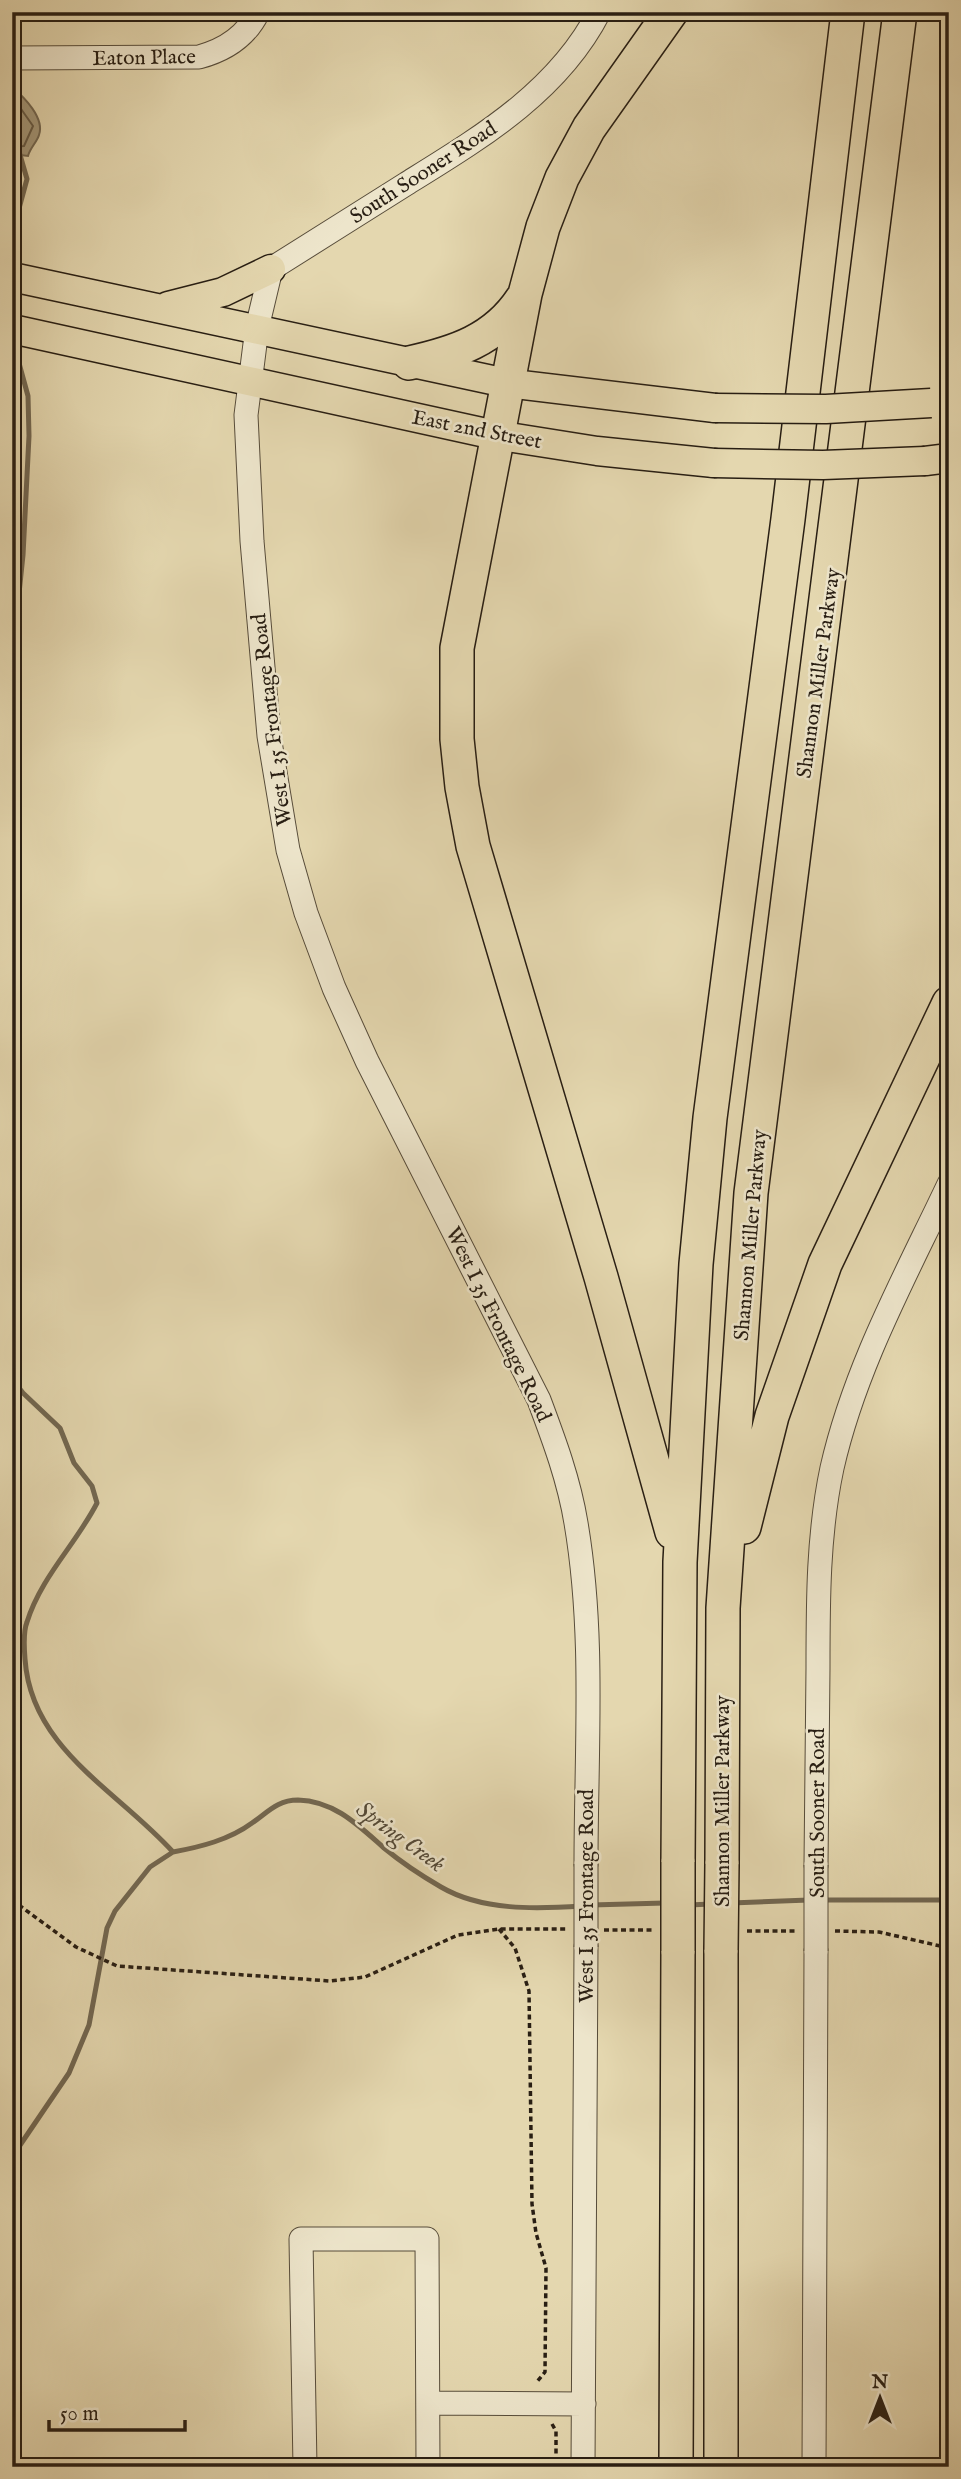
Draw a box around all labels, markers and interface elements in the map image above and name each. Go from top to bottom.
street label: Eaton Place [92,44,196,73]
street label: South Sooner Road [345,115,503,231]
street label: East 2nd Street [409,405,544,456]
street label: Shannon Miller Parkway [791,566,848,780]
street label: West I 35 Frontage Road [246,611,299,828]
street label: Shannon Miller Parkway [729,1128,774,1342]
street label: West I 35 Frontage Road [439,1223,557,1427]
street label: Shannon Miller Parkway [710,1694,737,1907]
street label: South Sooner Road [805,1727,832,1898]
street label: West I 35 Frontage Road [574,1788,601,2003]
water label: Spring Creek [349,1795,450,1880]
north arrow [846,2364,916,2434]
text: N [871,2371,889,2395]
scale bar [49,2388,186,2432]
text: 50 m [60,2401,99,2428]

